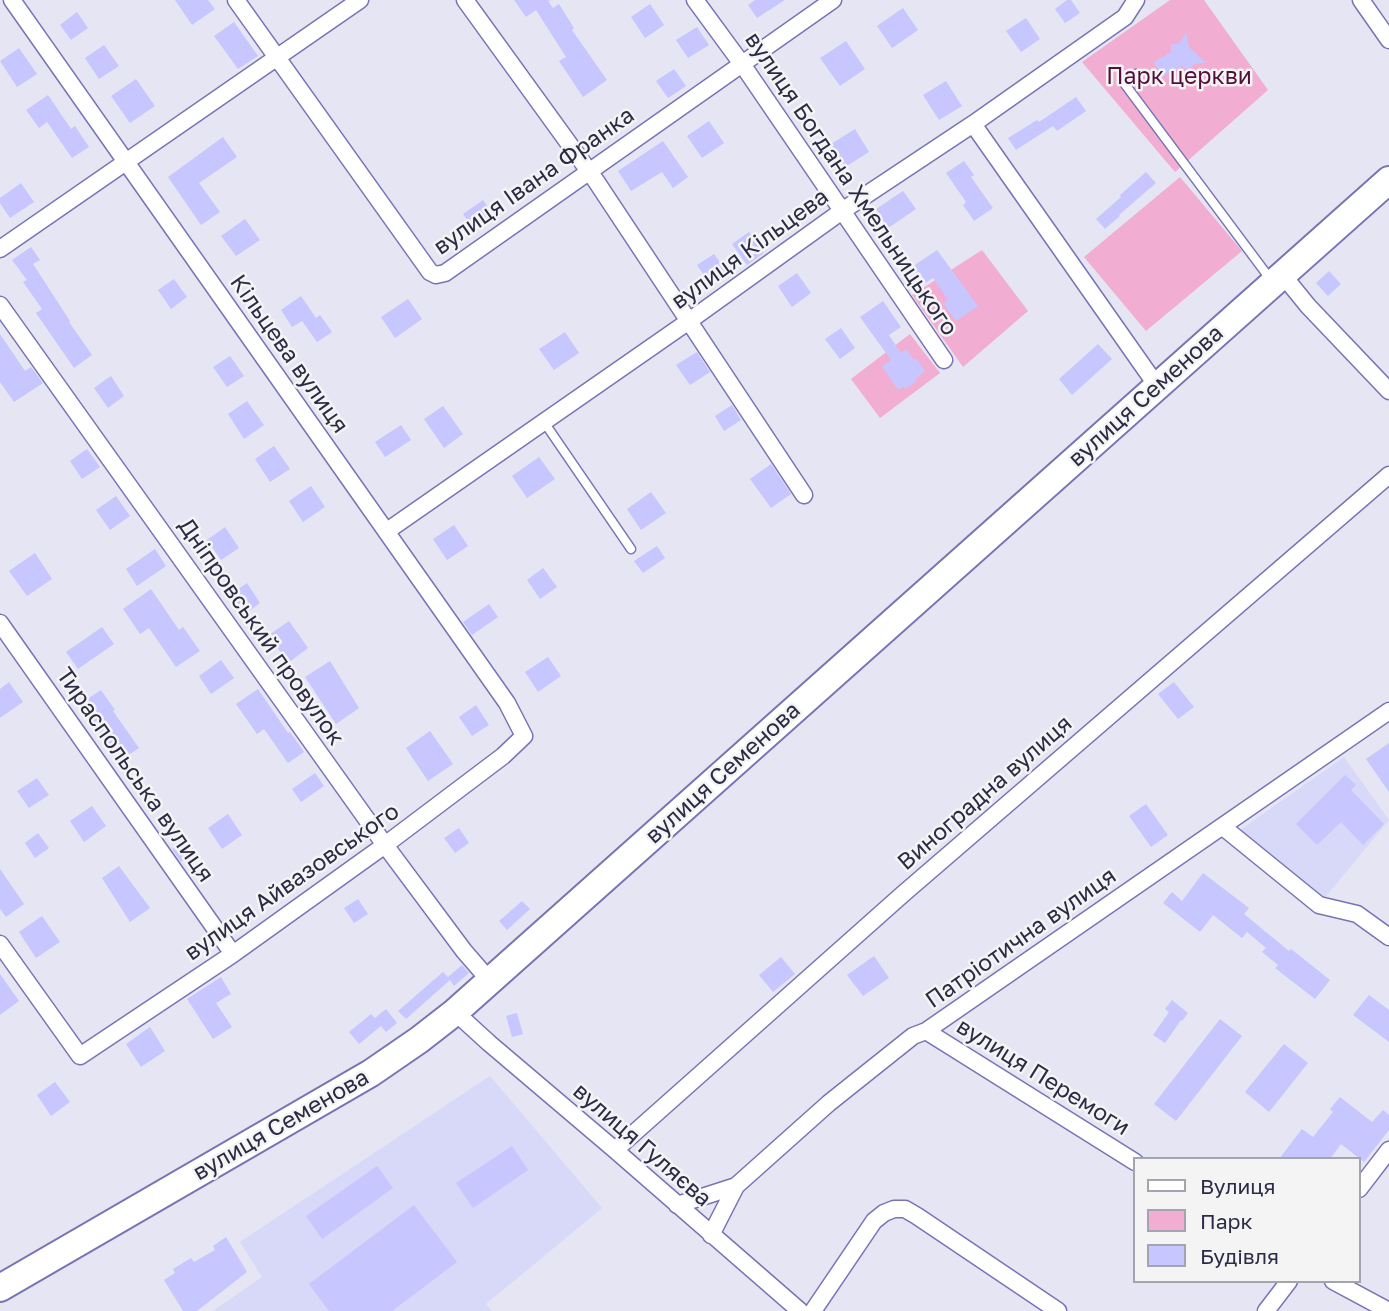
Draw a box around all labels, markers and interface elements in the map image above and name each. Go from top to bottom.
street label: вулиця Богдана Хмельницького [739,27,963,341]
park label: Парк церкви [1106,63,1252,91]
street label: вулиця Івана Франка [428,101,640,261]
street label: вулиця Кільцева [666,183,834,315]
street label: Кільцева вулиця [224,269,354,439]
street label: вулиця Семенова [1063,319,1229,473]
street label: Дніпровський провулок [172,513,350,751]
street label: Тираспольська вулиця [50,662,220,888]
street label: вулиця Семенова [640,696,806,850]
street label: Виноградна вулиця [892,710,1078,876]
street label: вулиця Айвазовського [179,797,405,967]
street label: Патріотична вулиця [921,862,1121,1014]
street label: вулиця Перемоги [951,1013,1135,1141]
street label: вулиця Семенова [188,1063,374,1187]
street label: вулиця Гуляєва [567,1077,717,1213]
legend [1134,1157,1361,1283]
text: Вулиця [1200,1173,1276,1199]
text: Парк [1200,1208,1253,1234]
text: Будівля [1200,1243,1279,1269]

